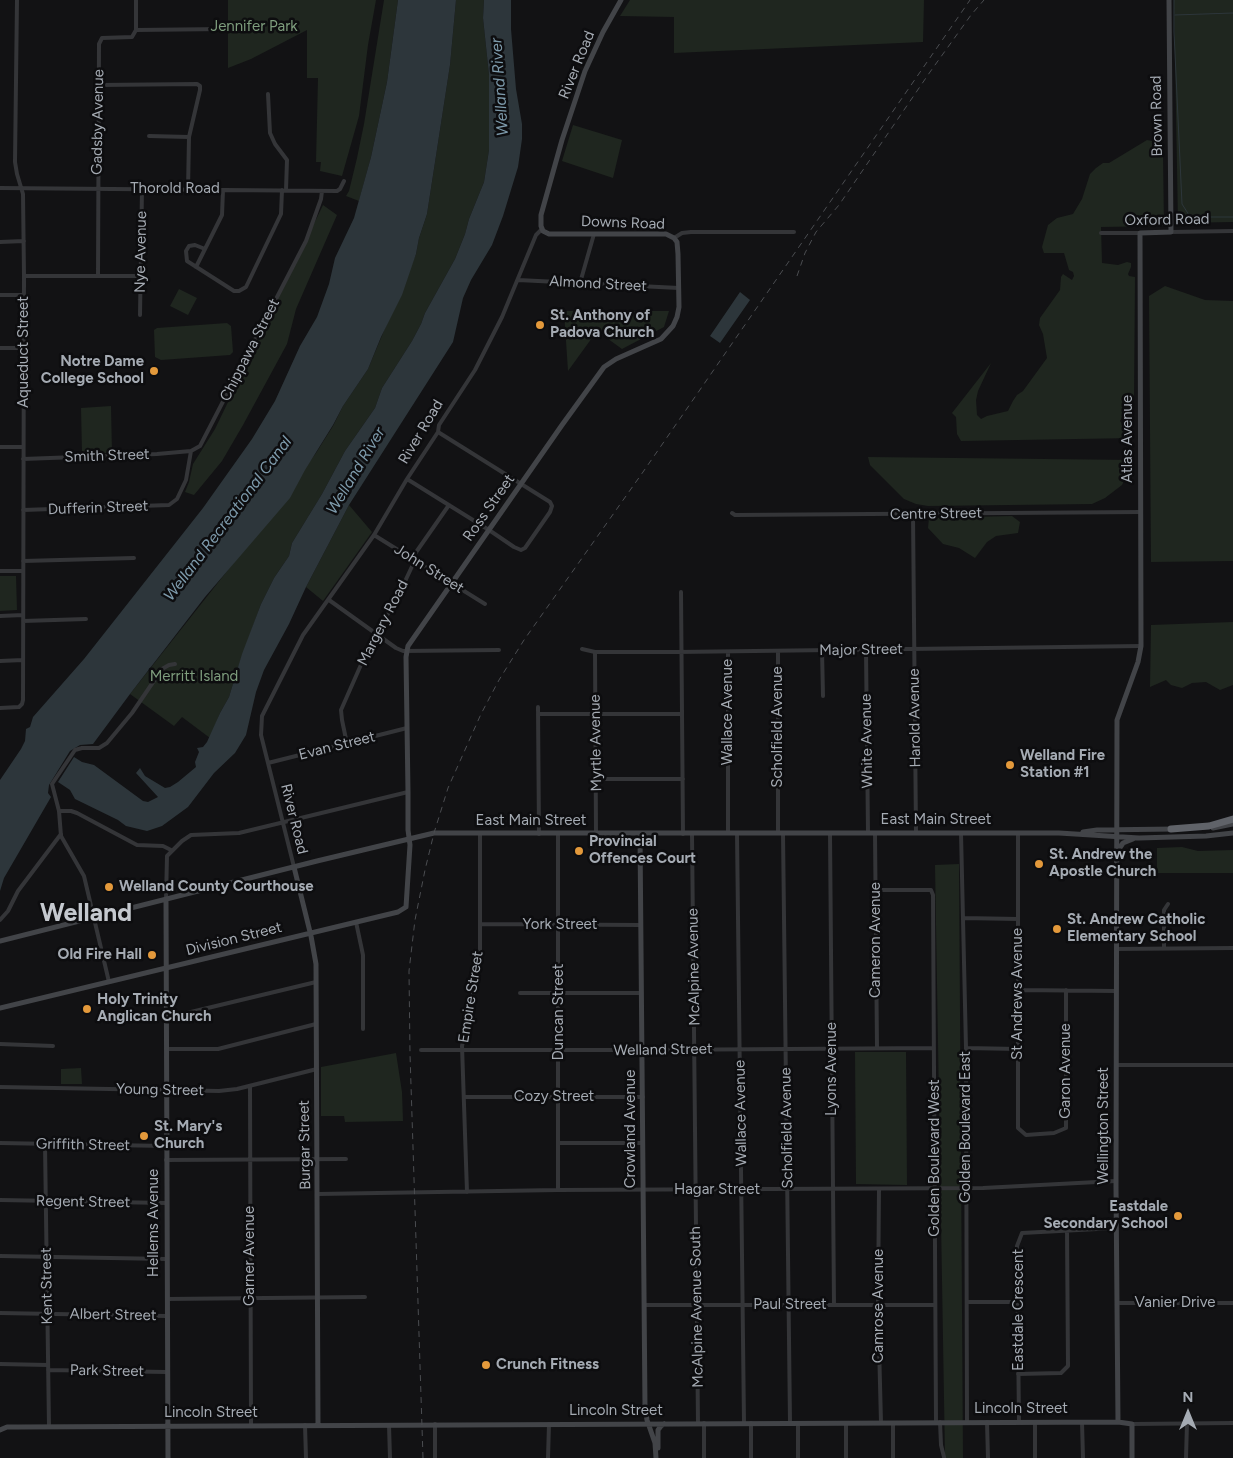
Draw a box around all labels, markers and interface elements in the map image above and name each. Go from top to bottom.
park label: Jennifer Park [210,18,298,36]
street label: River Road [555,28,599,102]
water label: Welland River [487,37,513,137]
street label: Gadsby Avenue [88,69,108,175]
street label: Brown Road [1147,75,1167,157]
street label: Thorold Road [130,180,220,198]
street label: Oxford Road [1124,210,1210,230]
street label: Nye Avenue [131,211,151,293]
street label: Downs Road [581,213,665,233]
street label: Almond Street [549,272,647,296]
street label: Aqueduct Street [15,296,33,408]
street label: Chippawa Street [216,296,284,404]
place label: St. Anthony of Padova Church [550,307,654,342]
marker: St. Anthony of Padova Church [534,319,546,331]
place label: Notre Dame College School [41,353,144,388]
marker: Notre Dame College School [148,365,160,377]
street label: Atlas Avenue [1119,395,1137,483]
street label: River Road [395,397,447,467]
water label: Welland River [322,424,390,518]
water label: Welland Recreational Canal [160,433,296,605]
street label: Smith Street [64,446,150,466]
street label: Ross Street [459,471,519,545]
street label: Dufferin Street [47,497,149,519]
street label: Centre Street [890,504,982,524]
street label: John Street [391,540,467,598]
street label: Margery Road [354,577,412,669]
street label: Major Street [819,640,903,660]
street label: Wallace Avenue [719,659,737,765]
street label: Scholfield Avenue [769,666,787,788]
park label: Merritt Island [150,668,238,686]
street label: Harold Avenue [905,668,925,768]
street label: Myrtle Avenue [586,694,606,792]
street label: White Avenue [857,694,877,788]
street label: Evan Street [297,728,377,764]
place label: Welland Fire Station #1 [1020,747,1105,782]
marker: Welland Fire Station #1 [1004,759,1016,771]
street label: River Road [277,782,311,856]
street label: East Main Street [881,811,991,829]
street label: East Main Street [476,812,586,830]
place label: Provincial Offences Court [589,833,696,868]
marker: Provincial Offences Court [573,845,585,857]
place label: St. Andrew the Apostle Church [1049,846,1156,881]
marker: St. Andrew the Apostle Church [1033,858,1045,870]
place label: Welland County Courthouse [119,878,314,896]
marker: Welland County Courthouse [103,881,115,893]
street label: Cameron Avenue [867,882,885,998]
district label: Welland [40,899,132,929]
street label: McAlpine Avenue [684,908,704,1026]
place label: St. Andrew Catholic Elementary School [1067,911,1205,946]
street label: York Street [523,916,597,934]
street label: Division Street [184,918,284,960]
marker: St. Andrew Catholic Elementary School [1051,923,1063,935]
street label: St Andrews Avenue [1009,928,1027,1060]
place label: Old Fire Hall [58,946,142,964]
marker: Old Fire Hall [146,949,158,961]
street label: Empire Street [455,950,487,1044]
street label: Duncan Street [550,964,568,1060]
place label: Holy Trinity Anglican Church [97,991,212,1026]
marker: Holy Trinity Anglican Church [81,1003,93,1015]
street label: Lyons Avenue [823,1022,841,1116]
street label: Garon Avenue [1057,1023,1075,1119]
street label: Welland Street [613,1040,713,1060]
street label: Golden Boulevard East [957,1051,975,1203]
street label: Wallace Avenue [731,1060,751,1166]
street label: Scholfield Avenue [777,1067,797,1189]
street label: Wellington Street [1095,1067,1113,1185]
street label: Crowland Avenue [622,1070,640,1188]
street label: Golden Boulevard West [926,1079,944,1237]
street label: Young Street [116,1080,204,1100]
street label: Cozy Street [514,1088,594,1106]
street label: Burgar Street [295,1100,315,1190]
place label: St. Mary's Church [154,1118,222,1153]
marker: St. Mary's Church [138,1130,150,1142]
street label: Griffith Street [36,1135,130,1155]
street label: Hellems Avenue [145,1169,163,1277]
street label: Hagar Street [674,1181,760,1199]
street label: Regent Street [36,1192,130,1212]
place label: Eastdale Secondary School [1043,1198,1168,1233]
street label: Garner Avenue [241,1206,259,1306]
marker: Eastdale Secondary School [1172,1210,1184,1222]
street label: McAlpine Avenue South [687,1226,707,1388]
street label: Kent Street [37,1247,57,1325]
street label: Camrose Avenue [870,1249,888,1363]
street label: Eastdale Crescent [1010,1249,1028,1371]
street label: Vanier Drive [1135,1294,1215,1312]
street label: Paul Street [753,1296,827,1314]
street label: Albert Street [69,1305,157,1325]
place label: Crunch Fitness [496,1356,599,1374]
marker: Crunch Fitness [480,1359,492,1371]
street label: Park Street [70,1361,144,1381]
north arrow [1163,1388,1213,1438]
text: N [1183,1389,1193,1406]
street label: Lincoln Street [974,1400,1068,1418]
street label: Lincoln Street [569,1402,663,1420]
street label: Lincoln Street [164,1404,258,1422]

